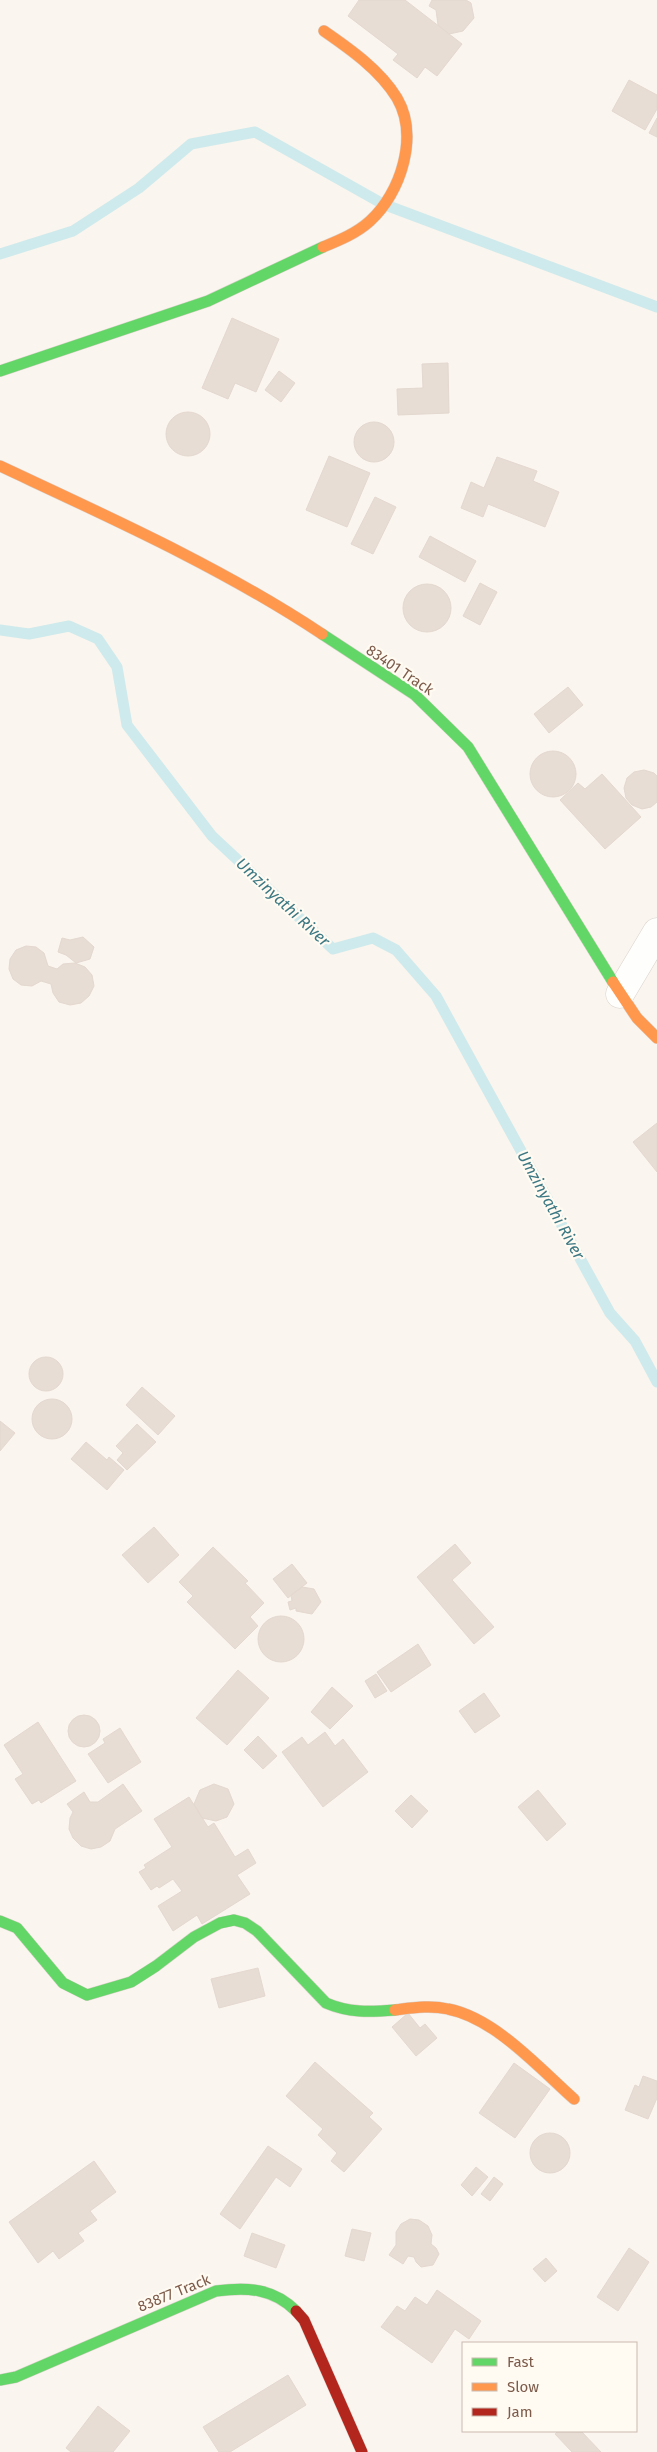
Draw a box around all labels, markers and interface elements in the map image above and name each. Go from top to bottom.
street label: 83401 Track [363,641,438,699]
water label: Umzinyathi River [232,854,334,951]
water label: Umzinyathi River [513,1147,589,1263]
street label: 83877 Track [135,2270,213,2316]
legend [462,2342,637,2432]
text: Fast [507,2353,534,2371]
text: Slow [507,2378,539,2396]
text: Jam [507,2403,533,2421]

